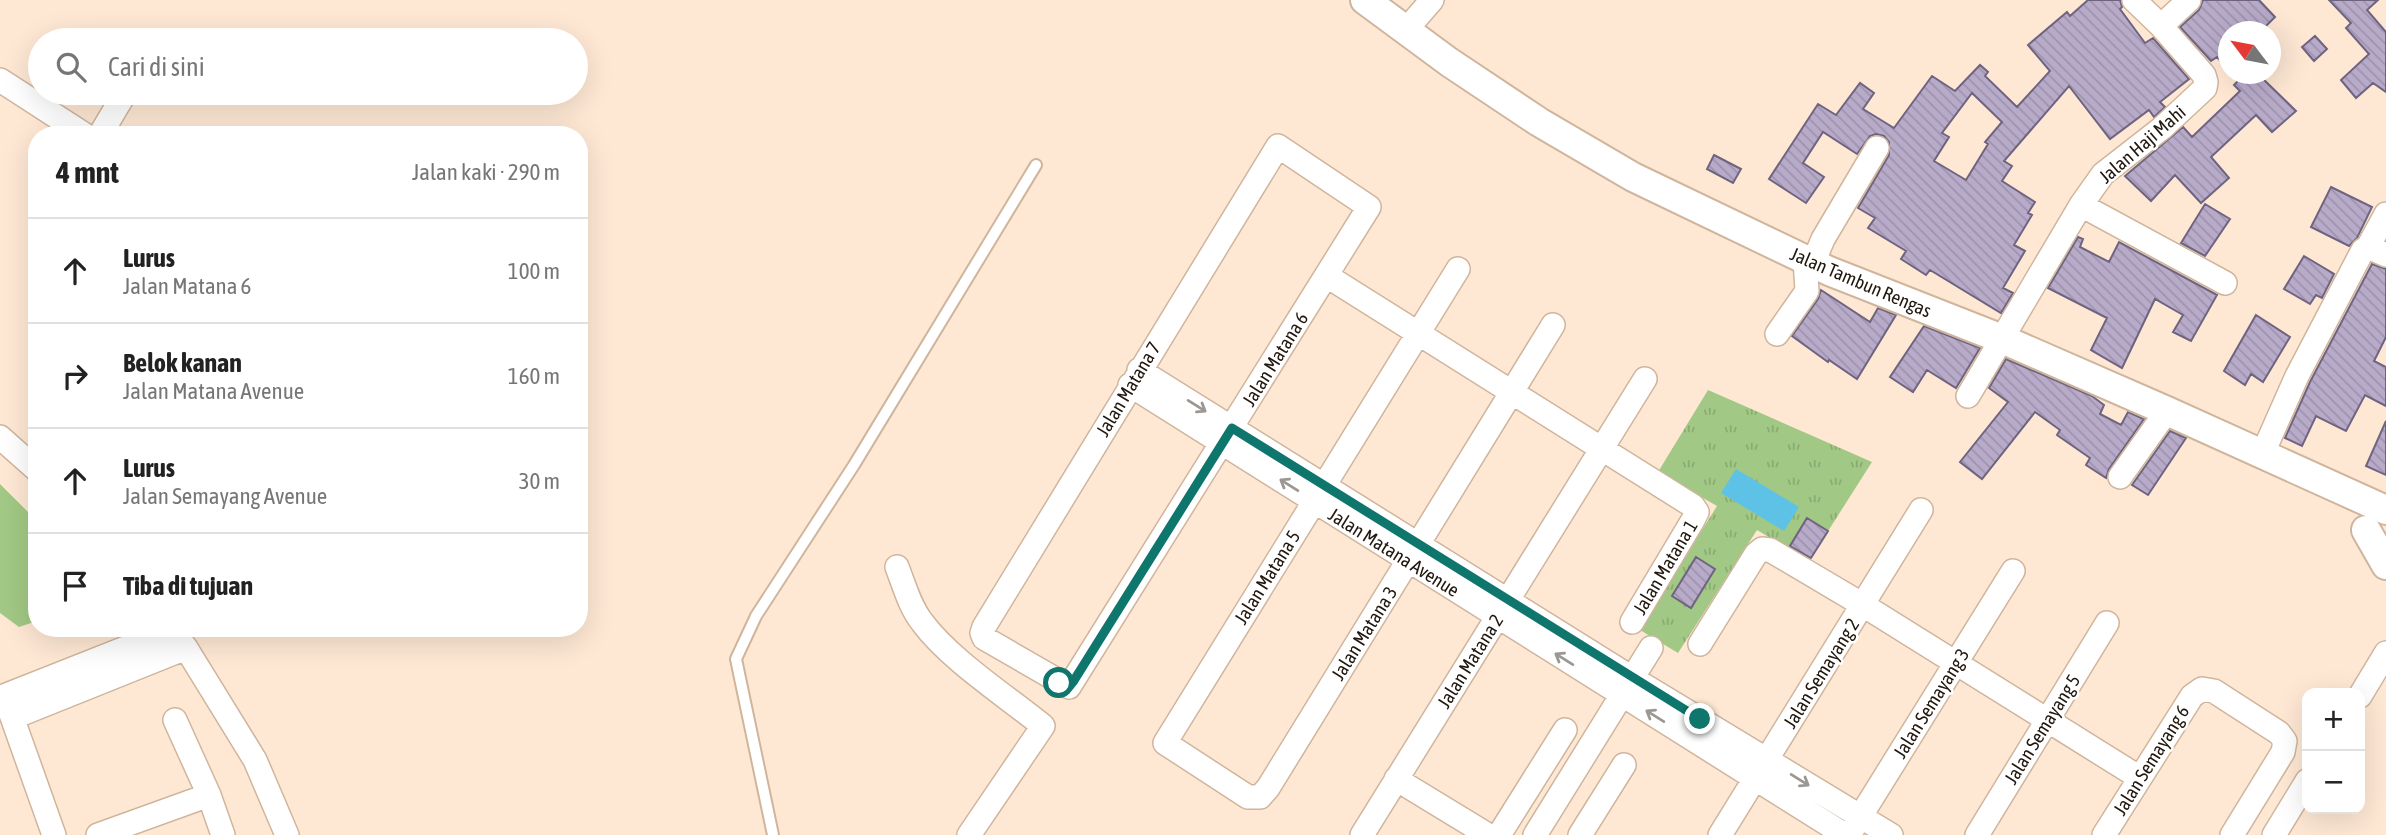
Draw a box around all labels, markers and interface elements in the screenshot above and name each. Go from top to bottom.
north arrow [2218,21,2281,84]
search box [28,28,588,105]
icon: search [52,48,90,86]
text: Cari di sini [108,52,205,82]
street label: Jalan Haji Mahi [2094,101,2190,187]
text: 4 mnt [56,155,119,189]
text: Jalan kaki · 290 m [412,159,560,185]
street label: Jalan Tambun Rengas [1787,242,1935,322]
text: Lurus [123,243,175,273]
icon: ahead [56,252,94,290]
text: 100 m [508,258,560,284]
text: Jalan Matana 6 [123,273,251,299]
street label: Jalan Matana 6 [1238,308,1312,410]
street label: Jalan Matana 7 [1091,338,1165,440]
text: Belok kanan [123,348,242,378]
icon: right [56,357,94,395]
text: 160 m [508,363,560,389]
text: Jalan Matana Avenue [123,378,304,404]
one-way arrow [1187,400,1207,414]
text: Lurus [123,453,175,483]
icon: ahead [56,462,94,500]
text: 30 m [519,468,560,494]
one-way arrow [1279,478,1299,492]
text: Jalan Semayang Avenue [123,483,327,509]
street label: Jalan Matana Avenue [1325,503,1463,601]
street label: Jalan Matana 1 [1628,516,1702,618]
street label: Jalan Matana 5 [1230,526,1304,628]
icon: arrive [56,567,94,605]
text: Tiba di tujuan [123,571,253,601]
street label: Jalan Matana 3 [1327,582,1401,684]
street label: Jalan Matana 2 [1433,610,1507,712]
street label: Jalan Semayang 2 [1779,614,1863,732]
street label: Jalan Semayang 3 [1889,644,1973,762]
one-way arrow [1555,652,1574,667]
route start [1043,667,1074,698]
street label: Jalan Semayang 5 [2000,670,2084,788]
map controls [2302,688,2365,814]
button: + [2302,688,2365,751]
street label: Jalan Semayang 6 [2109,701,2194,819]
route end [1684,703,1715,734]
one-way arrow [1646,709,1665,724]
button: − [2302,751,2365,814]
one-way arrow [1789,774,1809,788]

